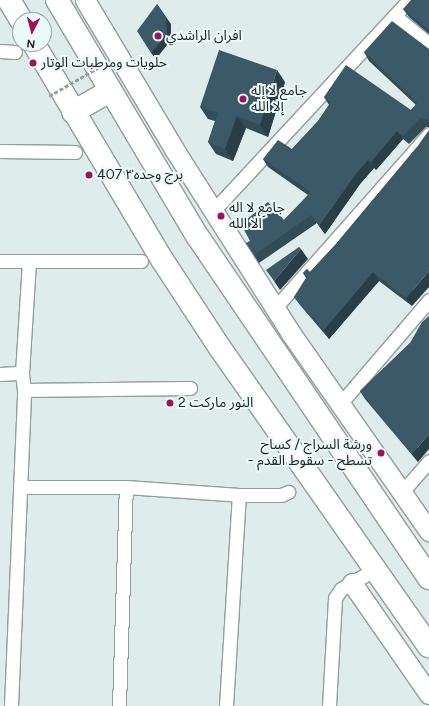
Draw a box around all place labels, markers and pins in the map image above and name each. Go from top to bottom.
place label: افران الراشدي [166,28,242,44]
marker: افران الراشدي [153,31,163,41]
place label: حلويات ومرطبات الوتار [41,55,167,71]
marker: حلويات ومرطبات الوتار [28,58,38,68]
place label: جامع لا إله إلا الله [251,83,307,116]
marker: جامع لا إله إلا الله [238,94,248,104]
place label: برج وحده٣ 407 [97,167,183,183]
marker: برج وحده٣ 407 [84,170,94,180]
place label: جامع لا اله الا الله [229,200,285,232]
marker: جامع لا اله الا الله [216,211,226,221]
place label: النور ماركت 2 [178,395,253,411]
marker: النور ماركت 2 [165,398,175,408]
place label: ورشة السراج / كساح - تسطح - سقوط القدم [248,437,372,470]
marker: ورشة السراج / كساح - تسطح - سقوط القدم [375,447,387,459]

